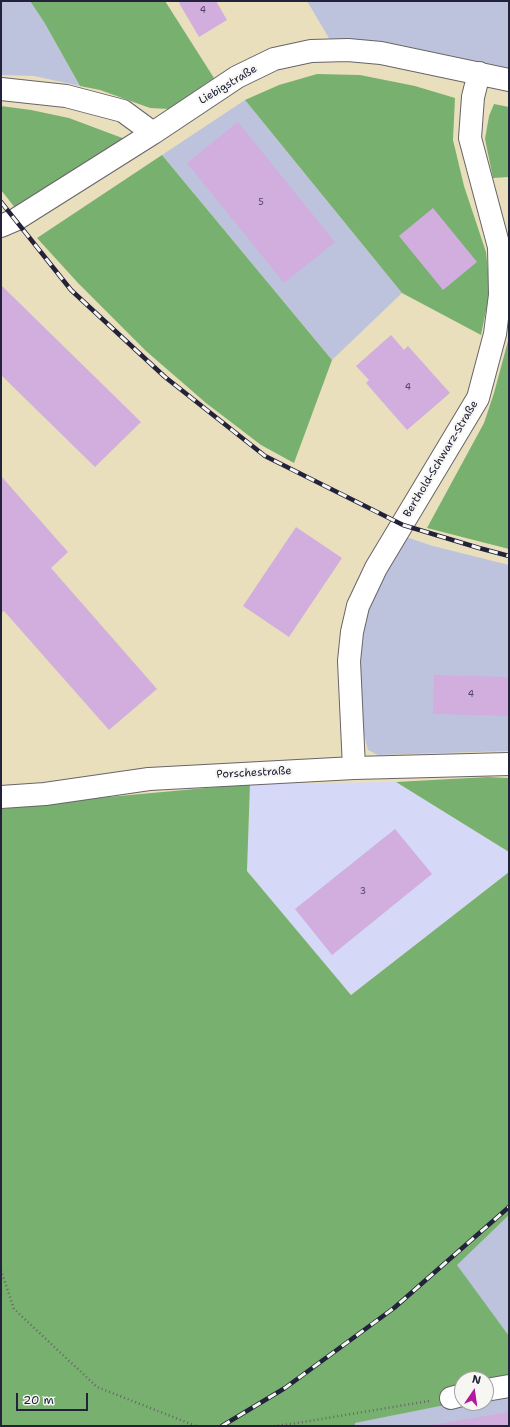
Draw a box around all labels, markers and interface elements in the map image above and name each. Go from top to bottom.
house number: 4 [200,6,206,16]
street label: Liebigstraße [197,62,259,108]
house number: 5 [258,198,264,208]
house number: 4 [405,383,411,393]
street label: Berthold-Schwarz-Straße [401,398,481,520]
house number: 4 [468,690,474,700]
street label: Porschestraße [216,764,292,782]
house number: 3 [360,887,366,897]
north arrow [454,1371,494,1411]
text: N [471,1372,483,1388]
scale bar [18,1385,90,1411]
text: 20 m [23,1392,54,1408]

